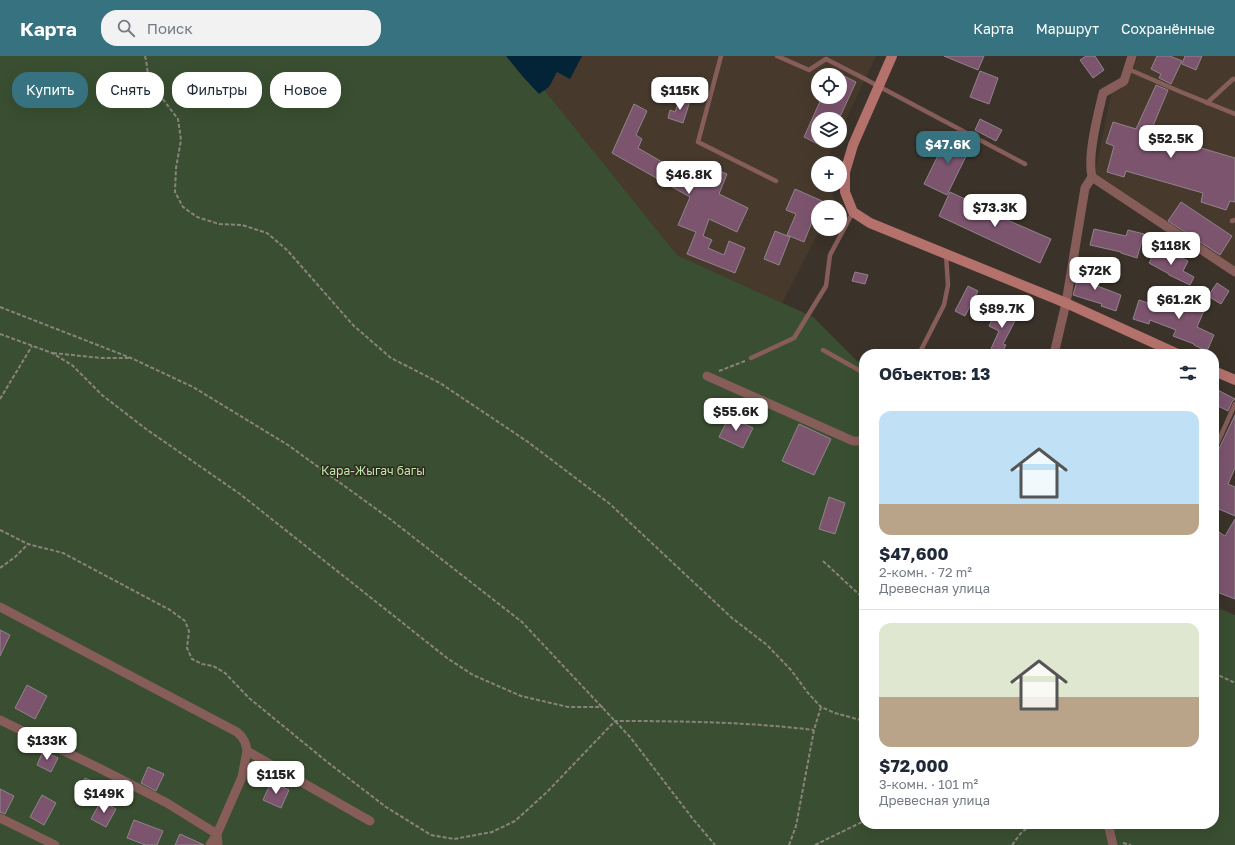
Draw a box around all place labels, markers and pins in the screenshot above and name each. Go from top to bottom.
pin: $115K [652,77,708,111]
pin: $52.5K [1138,125,1204,159]
pin: $47.6K [915,131,981,165]
pin: $46.8K [656,161,722,195]
pin: $73.3K [962,194,1028,228]
pin: $118K [1143,232,1199,266]
pin: $72K [1071,257,1119,291]
pin: $61.2K [1146,286,1212,320]
pin: $89.7K [969,295,1035,329]
pin: $55.6K [703,398,769,432]
pin: $133K [19,727,75,761]
pin: $115K [248,761,304,795]
pin: $149K [76,780,132,814]

